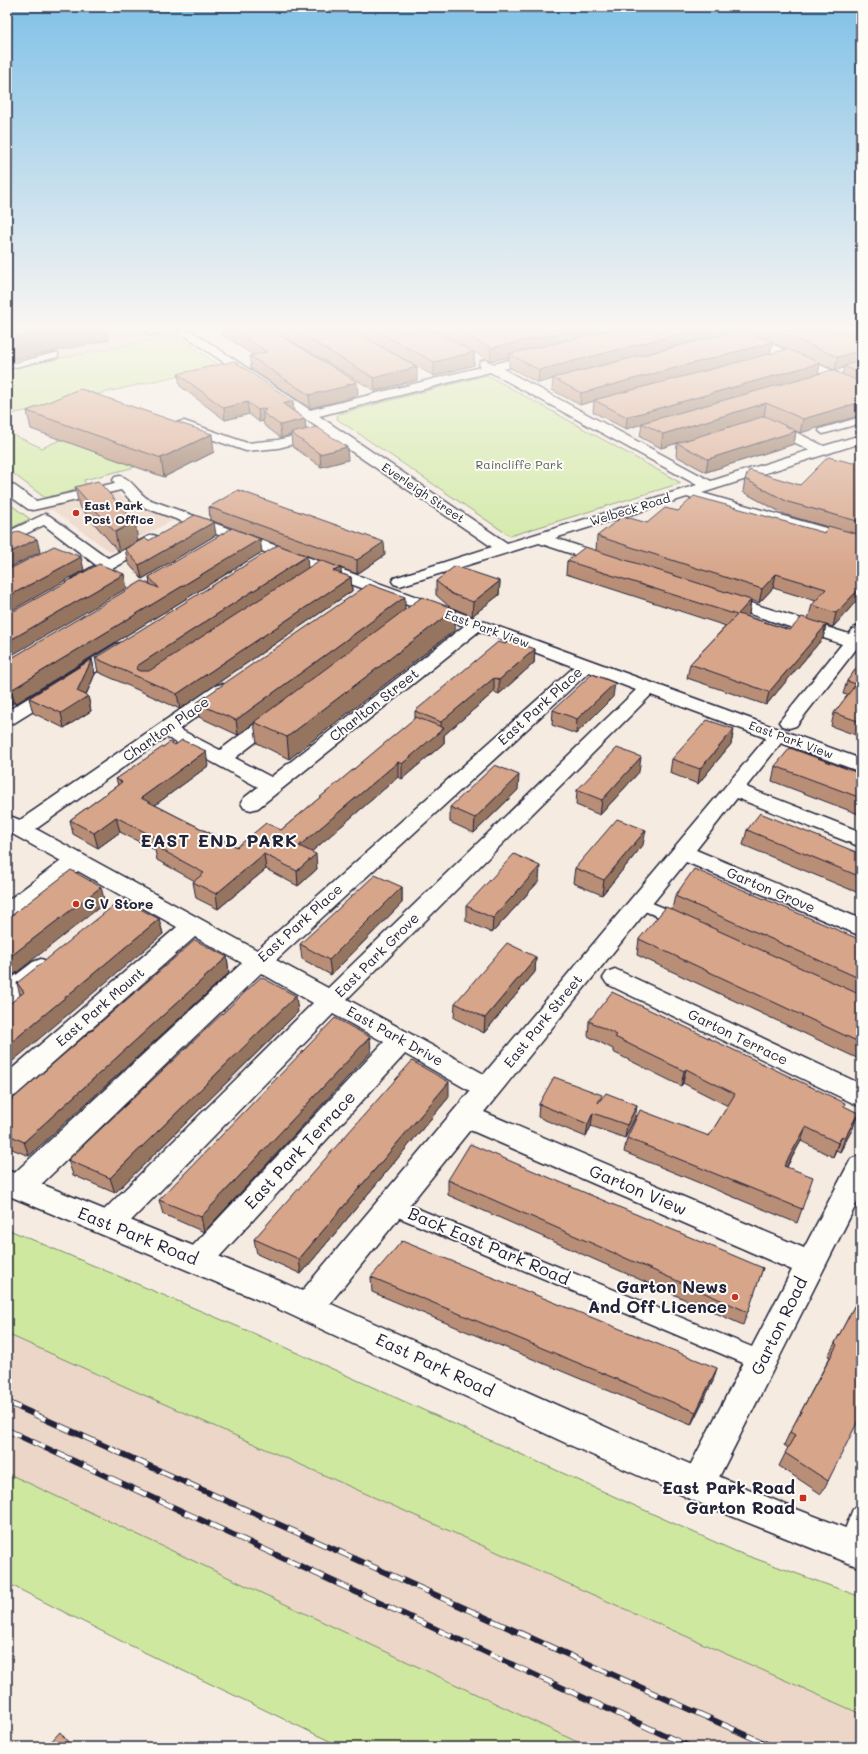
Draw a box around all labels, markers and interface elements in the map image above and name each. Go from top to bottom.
park label: Raincliffe Park [475,456,563,472]
street label: Everleigh Street [379,459,468,526]
street label: Welbeck Road [588,489,672,529]
place label: East Park Post Office [84,497,154,527]
marker: East Park Post Office [71,508,81,518]
street label: East Park View [443,605,532,651]
street label: East Park Place [493,662,586,749]
street label: Charlton Street [325,664,422,745]
street label: Charlton Place [119,692,213,765]
street label: East Park View [747,716,836,762]
district label: EAST END PARK [140,828,298,852]
street label: Garton Grove [724,862,818,917]
street label: East Park Place [253,879,346,966]
place label: G V Store [84,894,153,913]
marker: G V Store [71,899,81,909]
street label: East Park Grove [330,908,423,1001]
street label: East Park Mount [51,963,148,1050]
street label: East Park Street [499,970,586,1071]
street label: East Park Drive [344,1001,447,1070]
street label: Garton Terrace [685,1004,791,1069]
street label: East Park Terrace [239,1086,360,1213]
street label: Garton View [586,1159,691,1220]
street label: East Park Road [75,1201,202,1269]
street label: Back East Park Road [405,1201,574,1289]
street label: Garton Road [745,1273,811,1378]
place label: Garton News And Off Licence [588,1275,727,1317]
marker: Garton News And Off Licence [730,1292,740,1302]
street label: East Park Road [373,1327,498,1401]
place label: East Park Road Garton Road [662,1476,795,1518]
marker: East Park Road Garton Road [798,1493,808,1503]

